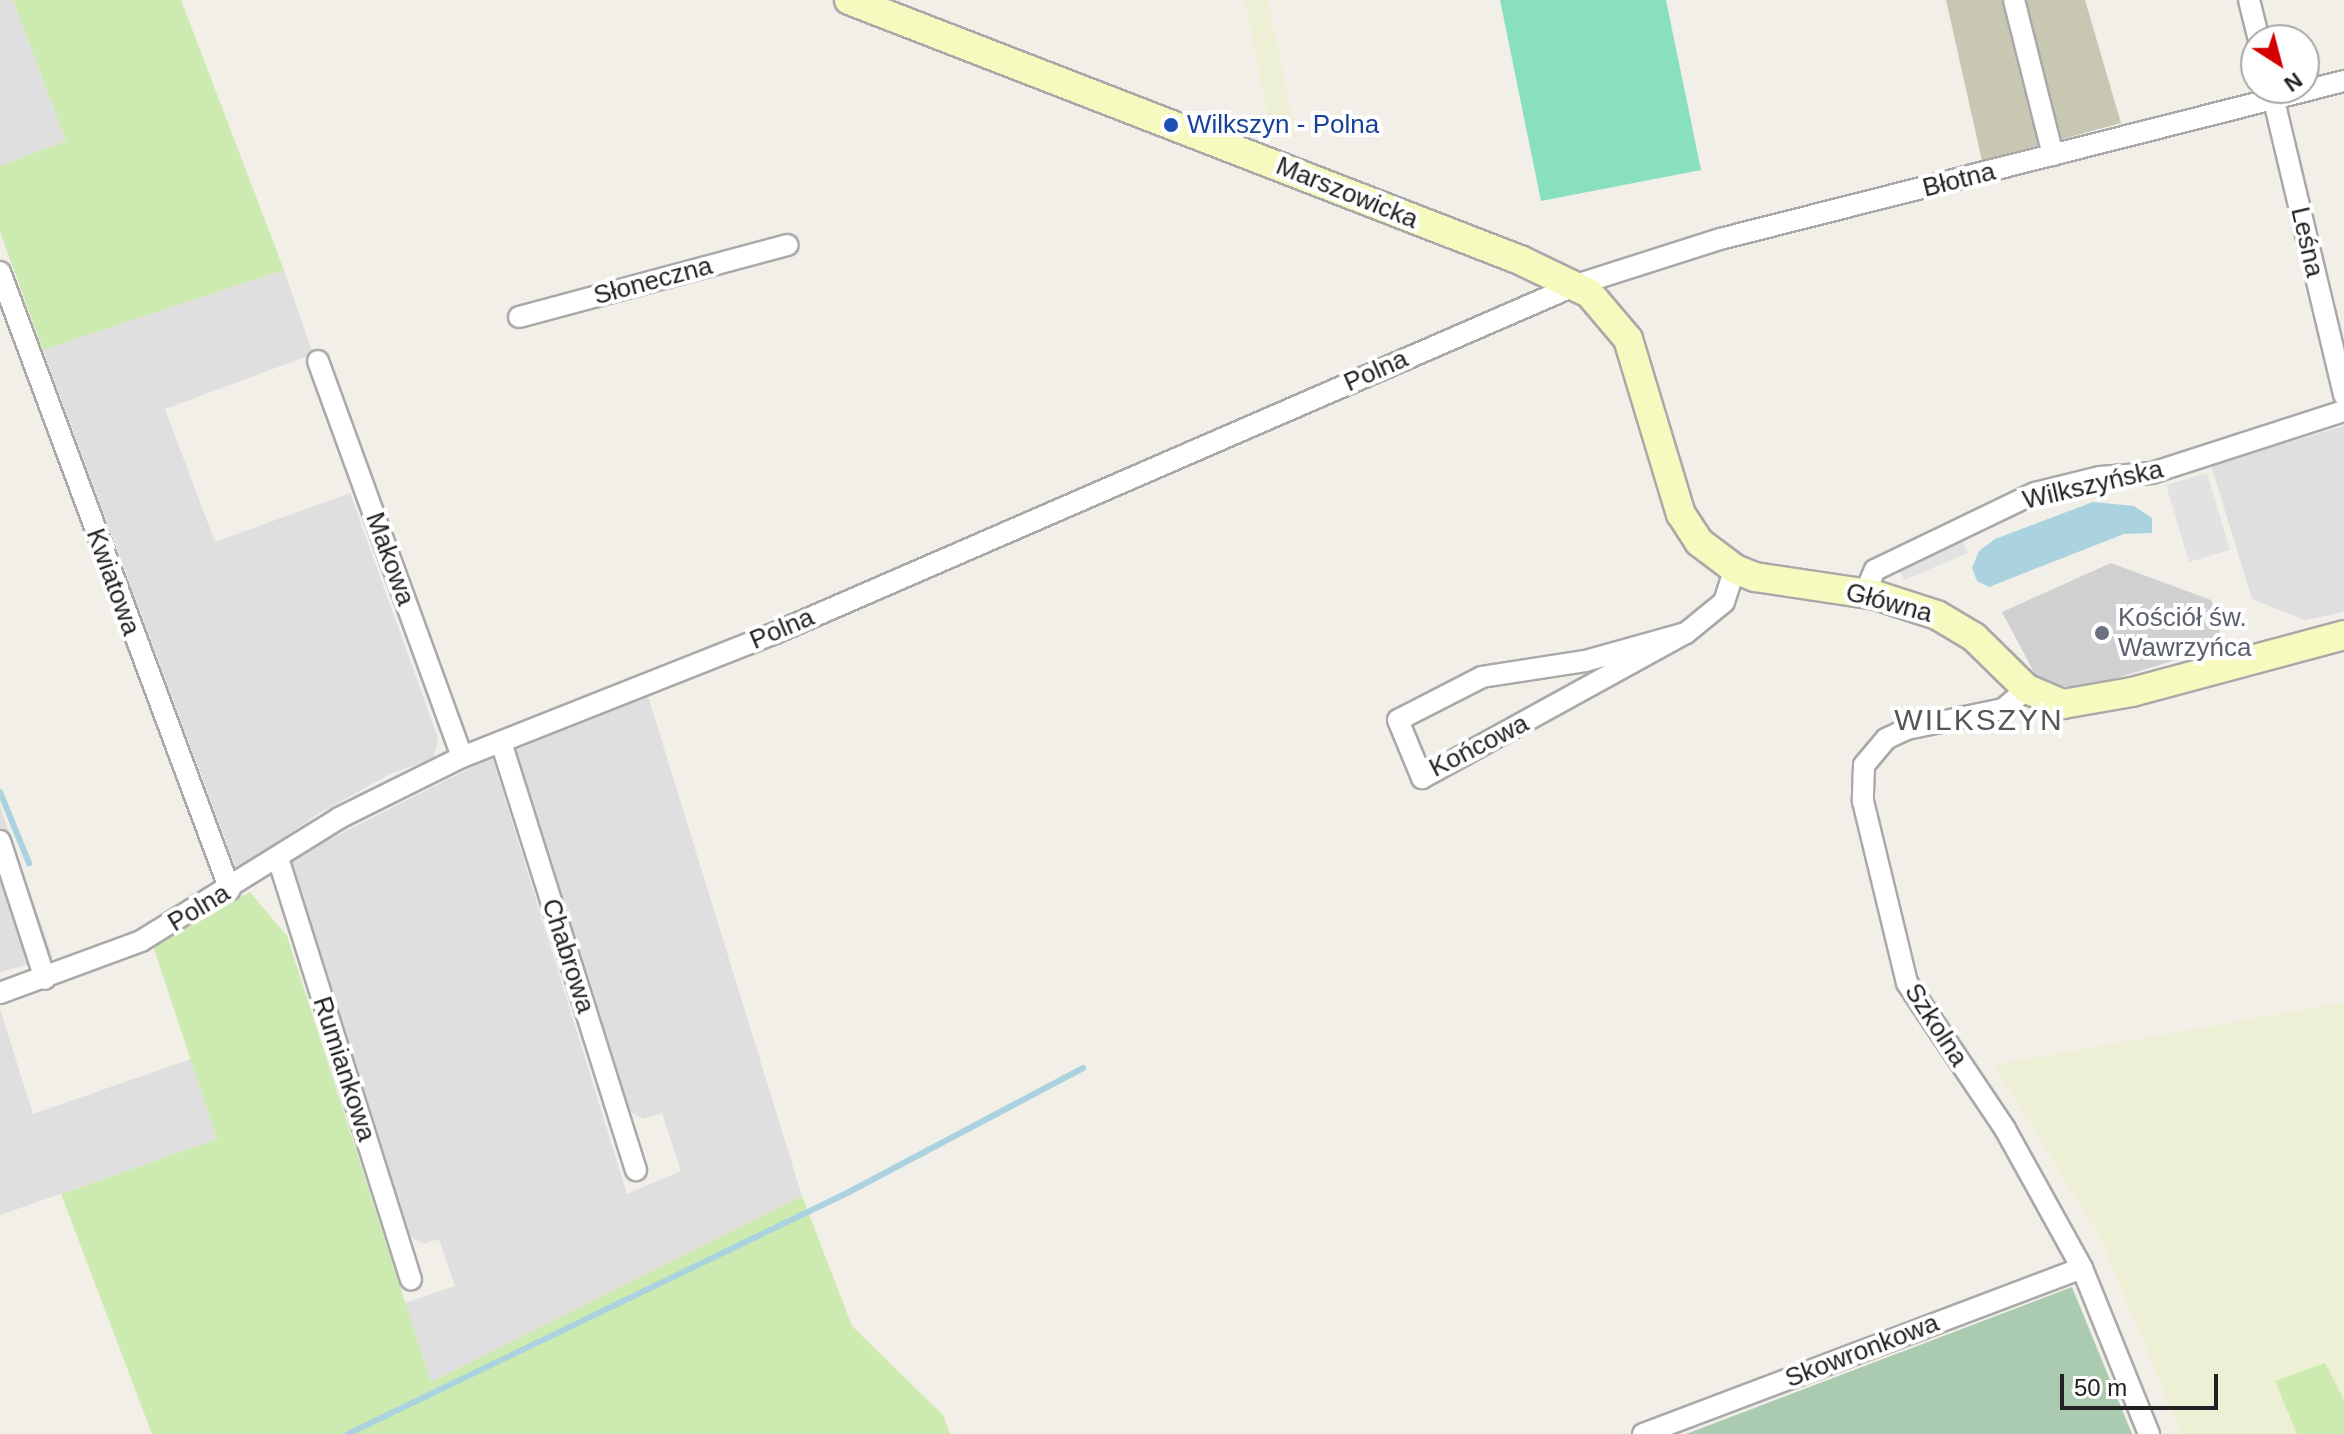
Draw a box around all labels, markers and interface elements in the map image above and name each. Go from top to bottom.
north arrow [2240,24,2320,104]
text: N [2279,67,2307,97]
place label: Wilkszyn - Polna [1187,109,1379,141]
marker: Wilkszyn - Polna [1162,116,1180,134]
street label: Marszowicka [1272,150,1422,236]
street label: Błotna [1919,156,1999,204]
street label: Leśna [2284,204,2330,280]
street label: Słoneczna [590,250,716,312]
street label: Polna [1339,343,1413,399]
street label: Wilkszyńska [2020,454,2166,516]
street label: Makowa [359,508,421,610]
street label: Kwiatowa [79,524,147,640]
street label: Główna [1842,577,1936,629]
street label: Polna [745,602,819,656]
place label: Kościół św. Wawrzyńca [2118,602,2251,664]
marker: Kościół św. Wawrzyńca [2093,624,2111,642]
district label: WILKSZYN [1894,702,2064,738]
street label: Końcowa [1424,708,1534,784]
street label: Polna [162,878,236,938]
street label: Chabrowa [535,895,601,1017]
street label: Szkolna [1898,978,1974,1072]
street label: Rumiankowa [306,993,382,1145]
street label: Skowronkowa [1781,1307,1943,1395]
scale bar [2064,1358,2222,1408]
text: 50 m [2074,1374,2127,1401]

